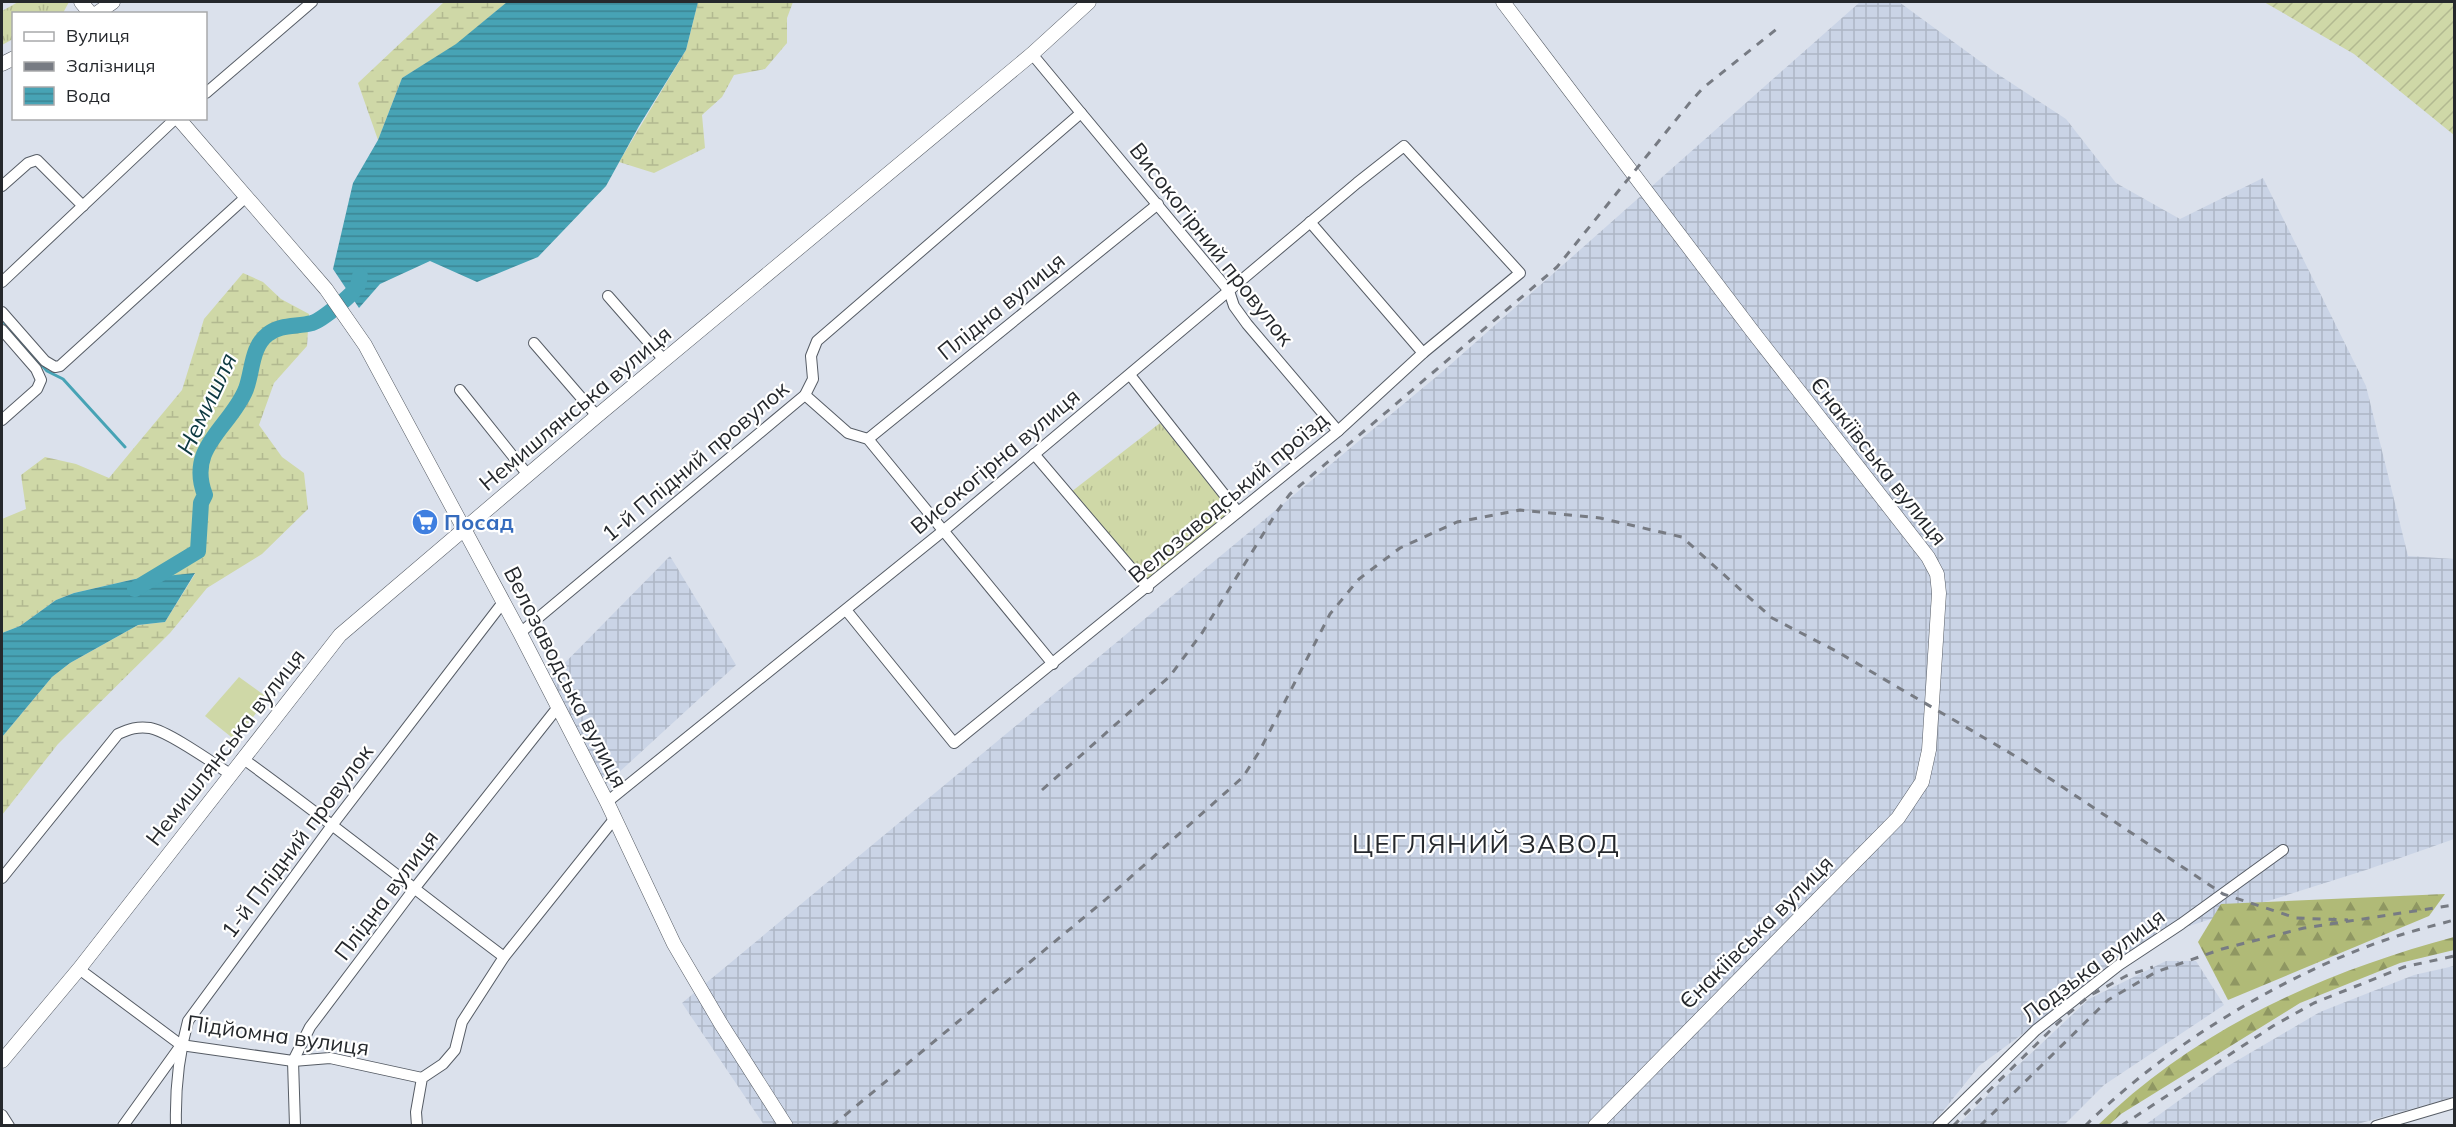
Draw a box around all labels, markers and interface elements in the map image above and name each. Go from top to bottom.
legend [12,12,207,120]
text: Вулиця [66,24,130,47]
text: Залізниця [66,54,155,77]
text: Вода [66,84,111,107]
street label: Високогірний провулок [1124,137,1300,352]
street label: Плідна вулиця [932,246,1070,366]
street label: Немишлянська вулиця [473,319,677,497]
water label: Немишля [169,348,243,459]
street label: Єнакіївська вулиця [1805,371,1953,551]
street label: 1-й Плідний провулок [596,375,794,547]
street label: Високогірна вулиця [905,382,1085,540]
street label: Велозаводський проїзд [1122,405,1334,589]
supermarket icon: Посад [410,507,440,537]
place label: Посад [444,508,514,536]
street label: Велозаводська вулиця [498,561,634,793]
street label: Немишлянська вулиця [139,643,311,851]
street label: 1-й Плідний провулок [215,738,379,943]
street label: Плідна вулиця [328,824,444,966]
district label: ЦЕГЛЯНИЙ ЗАВОД [1352,827,1620,860]
street label: Єнакіївська вулиця [1673,849,1839,1015]
street label: Лодзька вулиця [2016,902,2170,1028]
street label: Підйомна вулиця [185,1008,371,1062]

